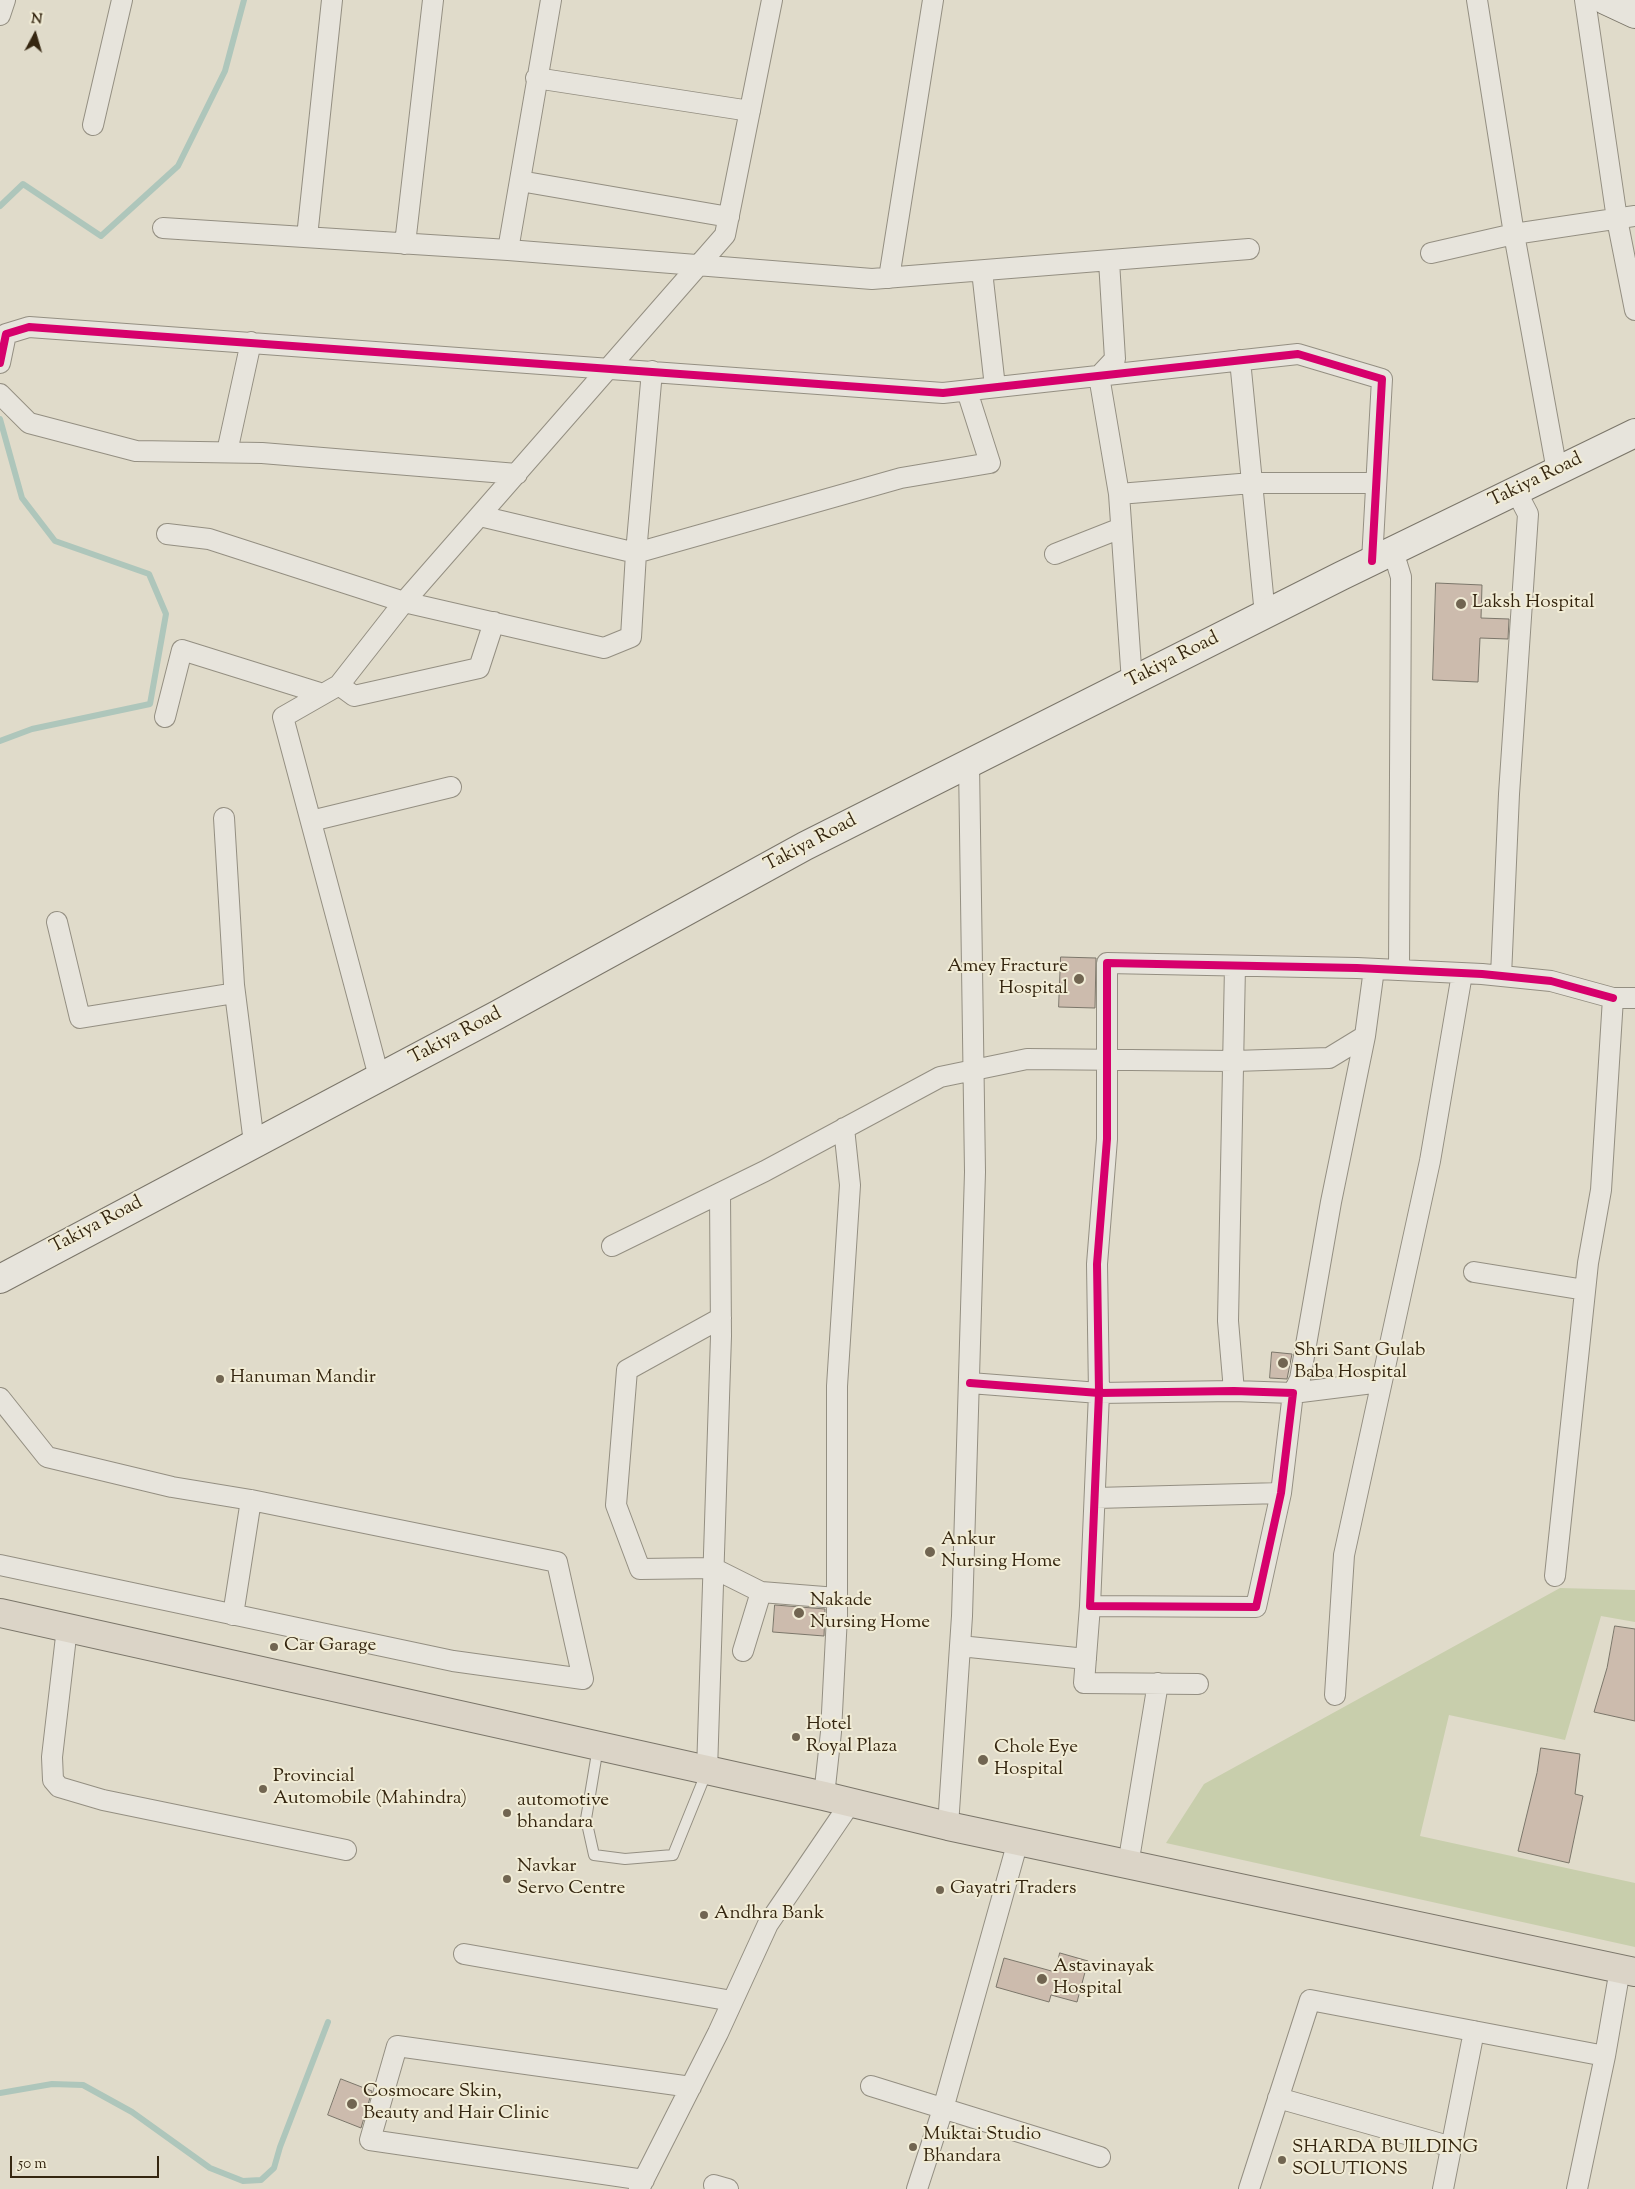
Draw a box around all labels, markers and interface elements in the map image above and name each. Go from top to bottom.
north arrow [10,10,60,60]
text: N [30,10,43,31]
street label: Takiya Road [1486,449,1586,513]
place label: Laksh Hospital [1472,593,1595,615]
marker: Laksh Hospital [1454,597,1468,611]
street label: Takiya Road [1123,628,1223,694]
street label: Takiya Road [761,810,861,878]
place label: Amey Fracture Hospital [947,957,1068,1001]
marker: Amey Fracture Hospital [1072,972,1086,986]
street label: Takiya Road [406,1003,506,1071]
street label: Takiya Road [47,1192,147,1260]
place label: Shri Sant Gulab Baba Hospital [1294,1341,1425,1385]
marker: Shri Sant Gulab Baba Hospital [1276,1356,1290,1370]
place label: Hanuman Mandir [230,1368,376,1390]
marker: Hanuman Mandir [214,1373,226,1385]
place label: Ankur Nursing Home [941,1530,1061,1574]
marker: Ankur Nursing Home [923,1545,937,1559]
place label: Nakade Nursing Home [810,1591,930,1635]
marker: Nakade Nursing Home [792,1606,806,1620]
place label: Car Garage [284,1636,376,1658]
marker: Car Garage [268,1641,280,1653]
place label: Hotel Royal Plaza [806,1715,897,1759]
marker: Hotel Royal Plaza [790,1731,802,1743]
place label: Chole Eye Hospital [994,1738,1078,1782]
marker: Chole Eye Hospital [976,1753,990,1767]
place label: Provincial Automobile (Mahindra) [273,1767,467,1811]
marker: Provincial Automobile (Mahindra) [257,1783,269,1795]
place label: automotive bhandara [517,1791,609,1835]
marker: automotive bhandara [501,1807,513,1819]
place label: Navkar Servo Centre [517,1857,625,1901]
marker: Navkar Servo Centre [501,1873,513,1885]
place label: Gayatri Traders [950,1879,1076,1901]
marker: Gayatri Traders [934,1884,946,1896]
place label: Andhra Bank [714,1904,824,1926]
marker: Andhra Bank [698,1909,710,1921]
place label: Astavinayak Hospital [1053,1957,1155,2001]
marker: Astavinayak Hospital [1035,1972,1049,1986]
place label: Cosmocare Skin, Beauty and Hair Clinic [363,2082,549,2126]
marker: Cosmocare Skin, Beauty and Hair Clinic [345,2097,359,2111]
place label: Muktai Studio Bhandara [923,2125,1041,2169]
place label: SHARDA BUILDING SOLUTIONS [1292,2138,1478,2182]
marker: Muktai Studio Bhandara [907,2141,919,2153]
scale bar [12,2146,161,2178]
text: 50 m [18,2154,47,2175]
marker: SHARDA BUILDING SOLUTIONS [1276,2154,1288,2166]

